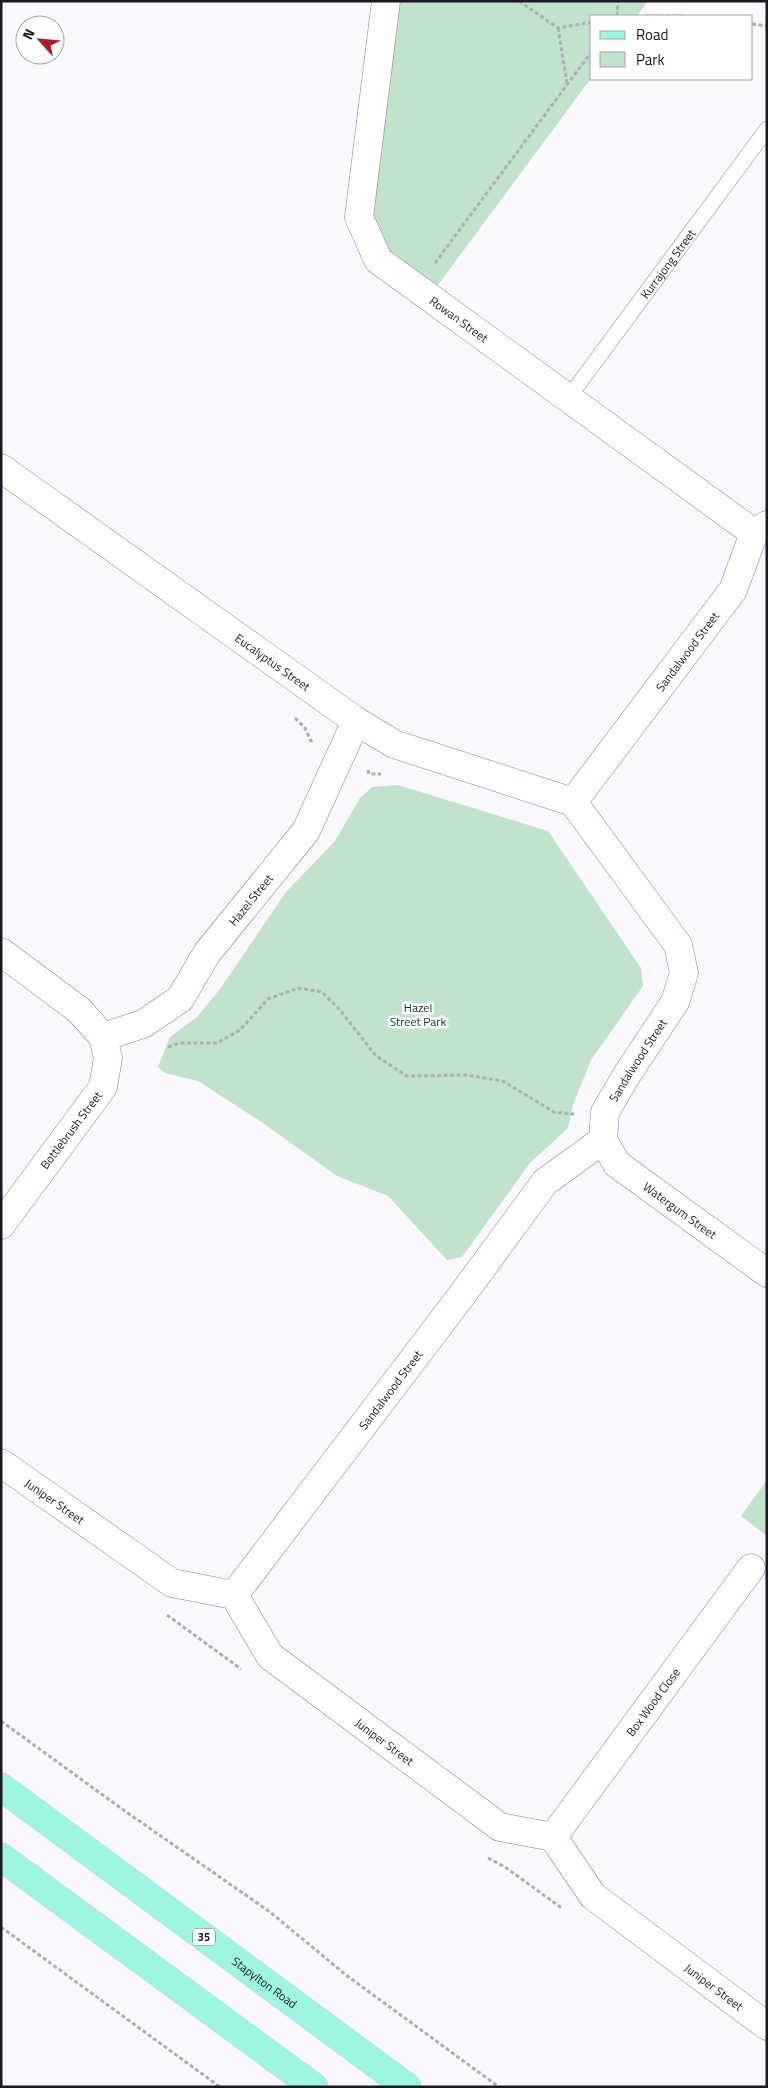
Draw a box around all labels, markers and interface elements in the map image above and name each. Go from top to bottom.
north arrow [15,15,65,65]
legend [590,15,753,80]
text: Road [636,23,668,46]
text: N [16,25,40,43]
text: Park [636,48,665,71]
street label: Kurrajong Street [635,224,700,302]
street label: Rowan Street [426,291,493,347]
street label: Sandalwood Street [650,607,724,695]
street label: Eucalyptus Street [231,628,315,696]
street label: Hazel Street [224,869,278,930]
park label: Hazel Street Park [390,998,447,1031]
street label: Sandalwood Street [604,1014,672,1105]
street label: Bottlebrush Street [35,1086,107,1173]
street label: Watergum Street [639,1177,722,1244]
street label: Sandalwood Street [354,1345,427,1434]
street label: Juniper Street [21,1473,89,1529]
street label: Box Wood Close [621,1663,684,1740]
street label: Juniper Street [351,1713,419,1770]
road number: 35 [193,1928,215,1945]
street label: Stapylton Road [228,1951,301,2012]
street label: Juniper Street [681,1958,748,2015]

